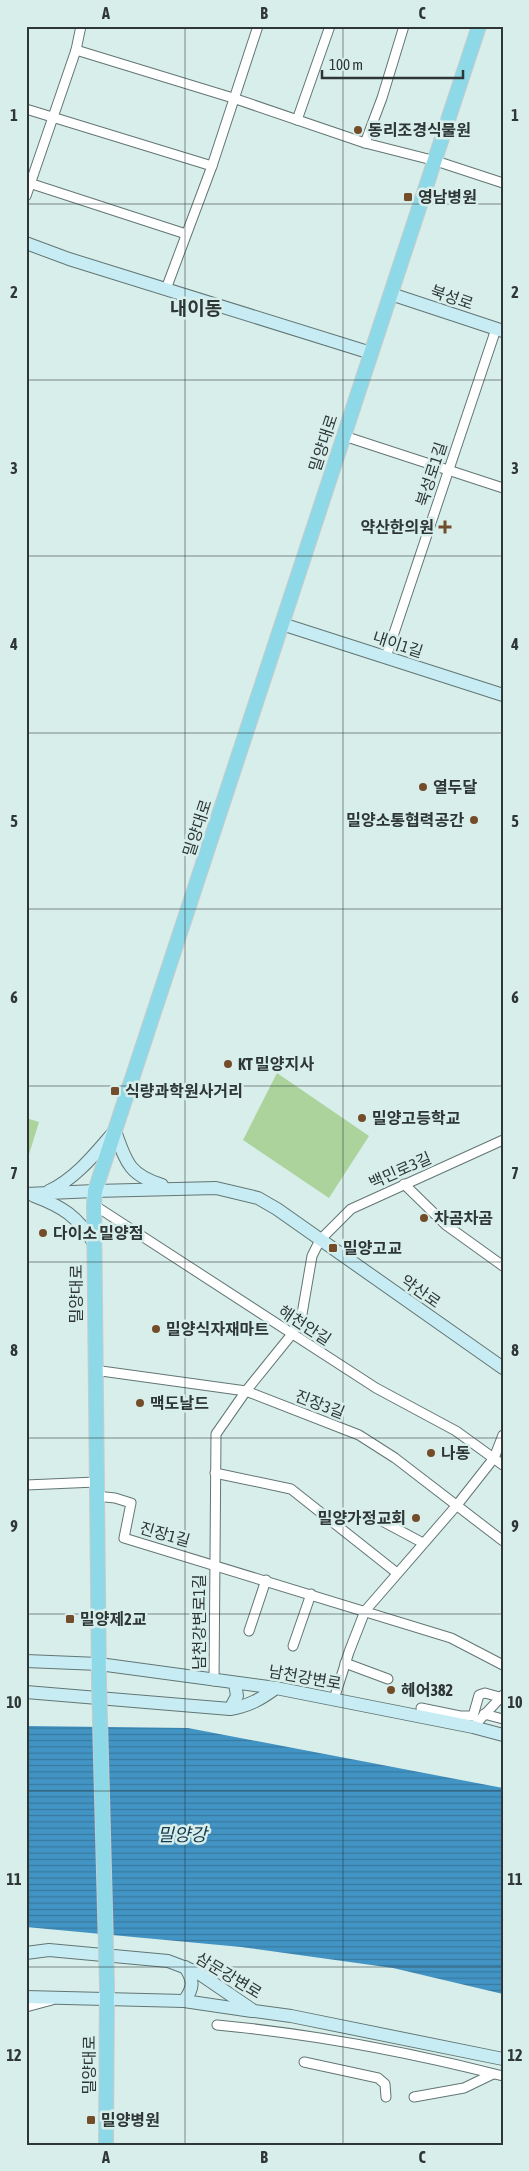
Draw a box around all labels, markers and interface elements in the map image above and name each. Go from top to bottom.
text: A [101,4,110,22]
text: B [260,4,268,22]
text: C [418,4,426,22]
scale bar [322,48,463,80]
text: 100 m [329,56,363,73]
text: 1 [10,106,18,124]
text: 1 [511,106,519,124]
place label: 동리조경식물원 [368,121,471,139]
marker: 동리조경식물원 [352,124,364,136]
place label: 영남병원 [418,188,477,206]
marker: 영남병원 [402,191,414,203]
street label: 북성로 [428,281,476,313]
text: 2 [10,283,18,301]
text: 2 [511,283,519,301]
district label: 내이동 [170,297,222,319]
street label: 밀양대로 [305,412,341,474]
street label: 북성로1길 [412,440,450,508]
text: 3 [10,459,18,477]
text: 3 [511,459,519,477]
place label: 약산한의원 [360,518,434,536]
marker: 약산한의원 [438,520,452,534]
street label: 내이1길 [371,627,425,661]
text: 4 [9,635,18,653]
text: 4 [510,635,519,653]
place label: 열두달 [433,778,477,796]
marker: 열두달 [417,781,429,793]
street label: 밀양대로 [179,797,215,859]
place label: 밀양소통협력공간 [346,811,464,829]
text: 5 [10,812,18,830]
text: 5 [511,812,519,830]
marker: 밀양소통협력공간 [468,814,480,826]
text: 6 [10,988,18,1006]
text: 6 [511,988,519,1006]
place label: KT 밀양지사 [238,1055,314,1073]
marker: KT 밀양지사 [222,1058,234,1070]
place label: 식량과학원사거리 [125,1082,243,1100]
marker: 식량과학원사거리 [109,1085,121,1097]
place label: 밀양고등학교 [372,1109,461,1127]
marker: 밀양고등학교 [356,1112,368,1124]
street label: 백민로3길 [366,1148,434,1192]
text: 7 [10,1164,18,1182]
text: 7 [511,1164,519,1182]
place label: 차곰차곰 [434,1209,493,1227]
marker: 차곰차곰 [418,1212,430,1224]
place label: 다이소 밀양점 [53,1224,144,1242]
marker: 다이소 밀양점 [37,1227,49,1239]
place label: 밀양고교 [343,1239,402,1257]
marker: 밀양고교 [327,1242,339,1254]
street label: 밀양대로 [67,1264,85,1323]
street label: 약산로 [398,1271,444,1311]
street label: 해천안길 [275,1301,335,1349]
place label: 밀양식자재마트 [166,1320,269,1338]
marker: 밀양식자재마트 [150,1323,162,1335]
text: 8 [10,1341,18,1359]
text: 8 [511,1341,519,1359]
street label: 진장3길 [293,1386,347,1422]
place label: 맥도날드 [150,1394,209,1412]
marker: 맥도날드 [134,1397,146,1409]
place label: 나동 [441,1444,470,1462]
marker: 나동 [425,1447,437,1459]
place label: 밀양가정교회 [318,1509,406,1527]
marker: 밀양가정교회 [410,1512,422,1524]
text: 9 [10,1517,18,1535]
text: 9 [511,1517,519,1535]
street label: 진장1길 [138,1518,192,1550]
street label: 남천강변로1길 [190,1574,208,1670]
place label: 밀양제2교 [80,1610,147,1628]
marker: 밀양제2교 [64,1613,76,1625]
street label: 남천강변로 [267,1662,343,1692]
place label: 헤어382 [401,1681,453,1699]
marker: 헤어382 [385,1684,397,1696]
text: 10 [6,1693,22,1711]
text: 10 [507,1693,523,1711]
water label: 밀양강 [157,1824,209,1845]
text: 11 [6,1870,22,1888]
text: 11 [507,1870,523,1888]
street label: 삼문강변로 [193,1948,265,2002]
street label: 밀양대로 [80,2035,98,2094]
text: 12 [6,2046,22,2064]
text: 12 [507,2046,523,2064]
place label: 밀양병원 [101,2111,160,2129]
marker: 밀양병원 [85,2114,97,2126]
text: A [101,2148,110,2166]
text: B [260,2148,268,2166]
text: C [418,2148,426,2166]

